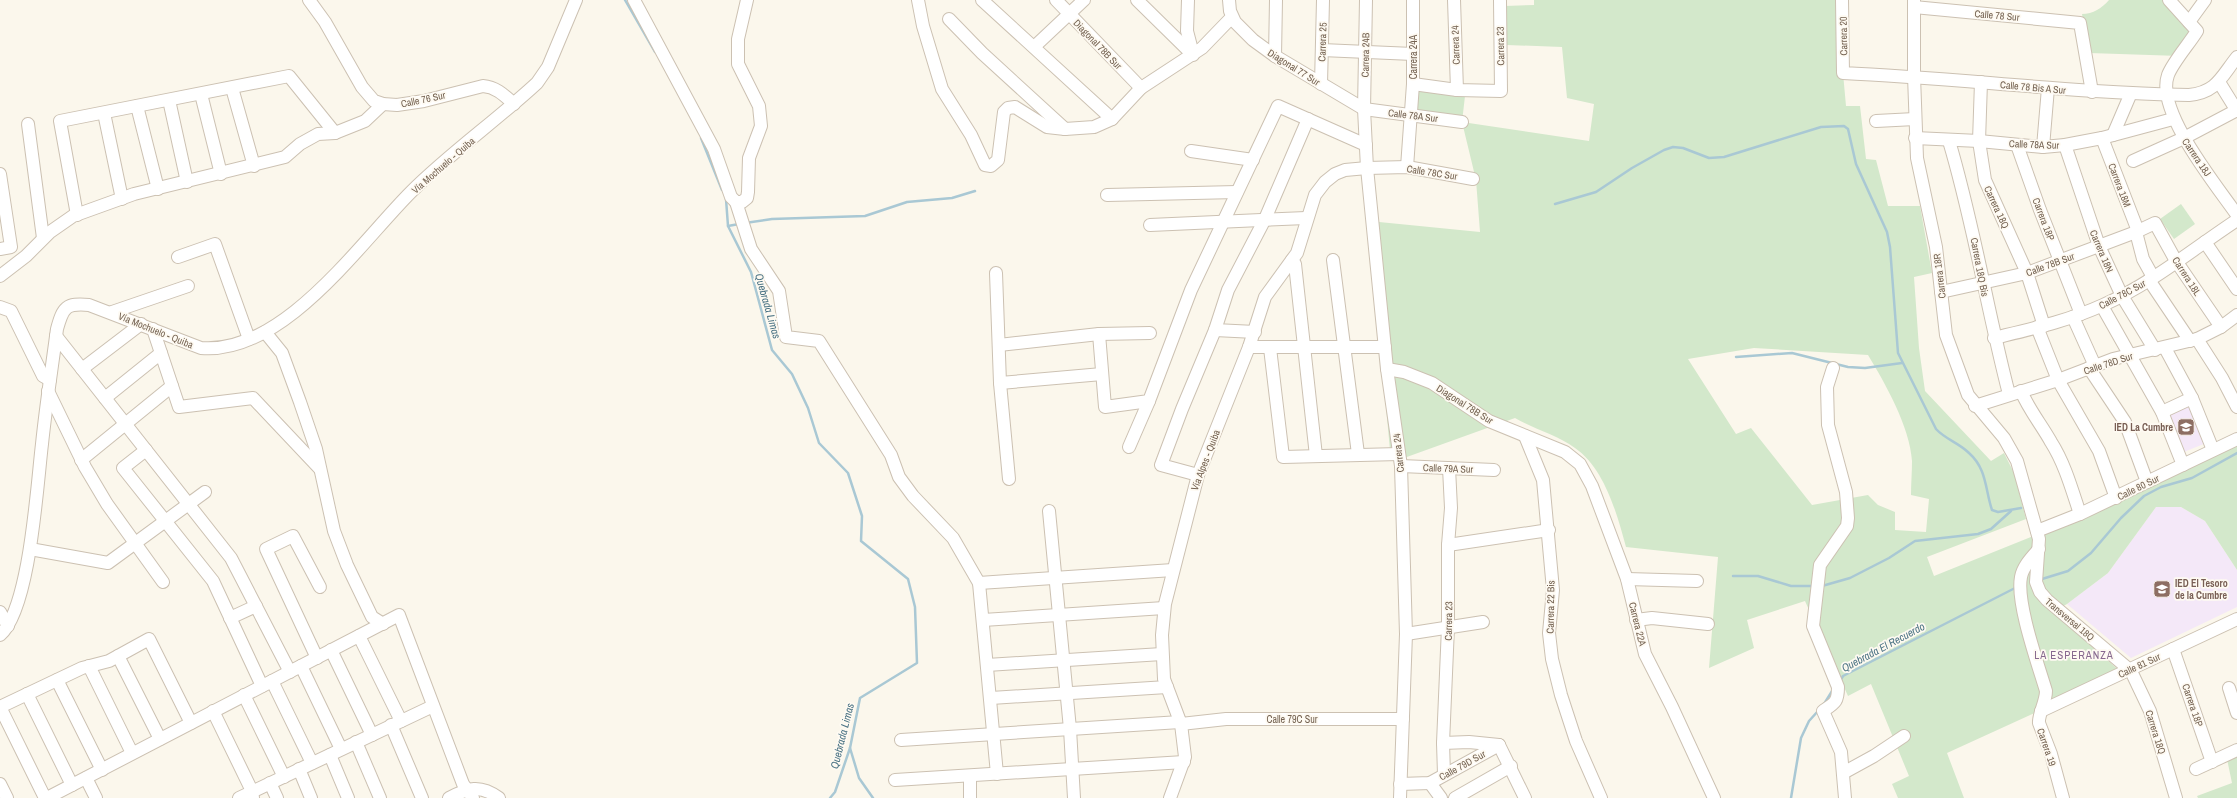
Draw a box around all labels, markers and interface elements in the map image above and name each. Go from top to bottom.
street label: Calle 78 Sur [1974,7,2020,24]
street label: Carrera 20 [1837,16,1850,56]
street label: Diagonal 78B Sur [1070,17,1125,72]
street label: Carrera 25 [1315,22,1330,62]
street label: Carrera 24 [1448,25,1463,65]
street label: Carrera 23 [1494,26,1507,66]
street label: Carrera 24B [1359,32,1372,77]
street label: Carrera 24A [1407,34,1420,79]
street label: Diagonal 77 Sur [1265,46,1323,89]
street label: Calle 78 Bis A Sur [1999,78,2067,97]
street label: Calle 76 Sur [400,88,447,111]
street label: Calle 78A Sur [1387,106,1439,125]
street label: Vía Mochuelo - Quiba [409,134,478,196]
street label: Carrera 18J [2179,136,2214,179]
street label: Calle 78A Sur [2009,137,2060,152]
street label: Carrera 18M [2105,161,2134,209]
street label: Calle 78C Sur [1406,162,1458,183]
street label: Carrera 18Q [1981,184,2012,231]
street label: Carrera 18P [2029,196,2058,243]
street label: Carrera 18N [2087,228,2116,275]
street label: Carrera 18Q Bis [1967,237,1992,298]
street label: Calle 78B Sur [2024,250,2076,279]
street label: Carrera 18R [1930,253,1949,299]
street label: Carrera 18L [2169,254,2204,299]
water label: Quebrada Limas [752,272,784,341]
street label: Calle 78C Sur [2097,277,2148,312]
street label: Vía Mochuelo - Quiba [116,310,196,352]
street label: Calle 78D Sur [2082,349,2135,378]
street label: Diagonal 78B Sur [1434,382,1496,427]
school or university icon: IED La Cumbre [2176,417,2196,437]
place label: IED La Cumbre [2114,421,2173,434]
street label: Vía Alpes - Quiba [1188,427,1223,492]
street label: Carrera 24 [1390,432,1407,473]
street label: Calle 79A Sur [1423,461,1474,476]
street label: Calle 80 Sur [2115,472,2162,503]
place label: IED El Tesoro de la Cumbre [2175,577,2228,602]
school or university icon: IED El Tesoro de la Cumbre [2152,579,2172,599]
street label: Carrera 22 Bis [1544,580,1557,634]
street label: Transversal 18Q [2042,595,2097,644]
street label: Carrera 23 [1442,601,1455,641]
street label: Carrera 22A [1626,601,1649,648]
water label: Quebrada El Recuerdo [1839,619,1927,675]
district label: LA ESPERANZA [2034,648,2114,662]
street label: Calle 81 Sur [2116,650,2163,681]
street label: Carrera 18P [2179,682,2206,729]
water label: Quebrada Limas [827,701,857,770]
street label: Carrera 18Q [2142,708,2169,756]
street label: Calle 79C Sur [1266,713,1318,726]
street label: Carrera 19 [2034,727,2059,768]
street label: Calle 79D Sur [1437,747,1488,783]

